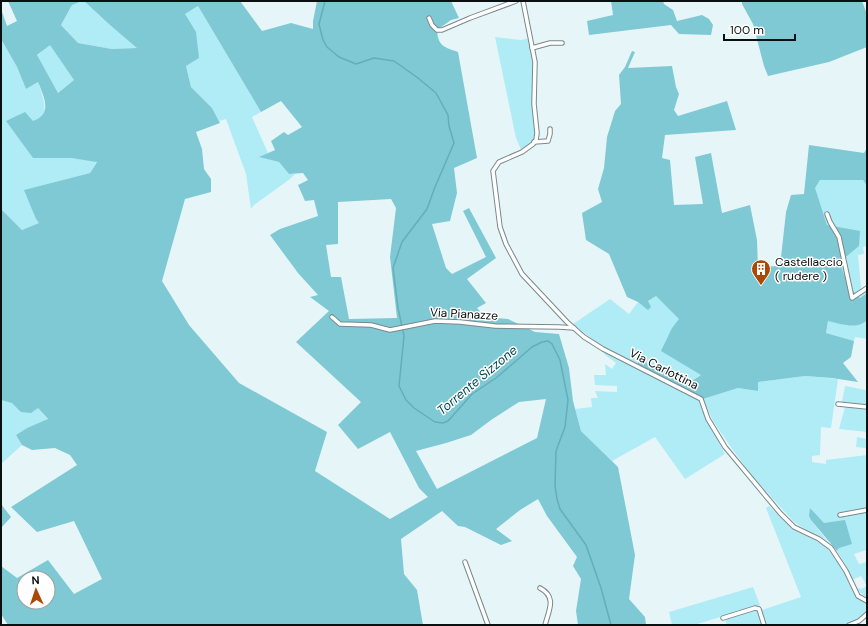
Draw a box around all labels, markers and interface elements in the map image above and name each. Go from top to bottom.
scale bar [724,16,795,42]
text: 100 m [730,22,764,38]
place label: Castellaccio ( rudere ) [775,254,843,284]
building icon: Castellaccio ( rudere ) [750,258,772,286]
street label: Via Pianazze [430,304,499,324]
water label: Torrente Sizzone [433,341,521,419]
street label: Via Carlottina [627,345,701,393]
north arrow [16,570,56,610]
text: N [31,573,40,587]

